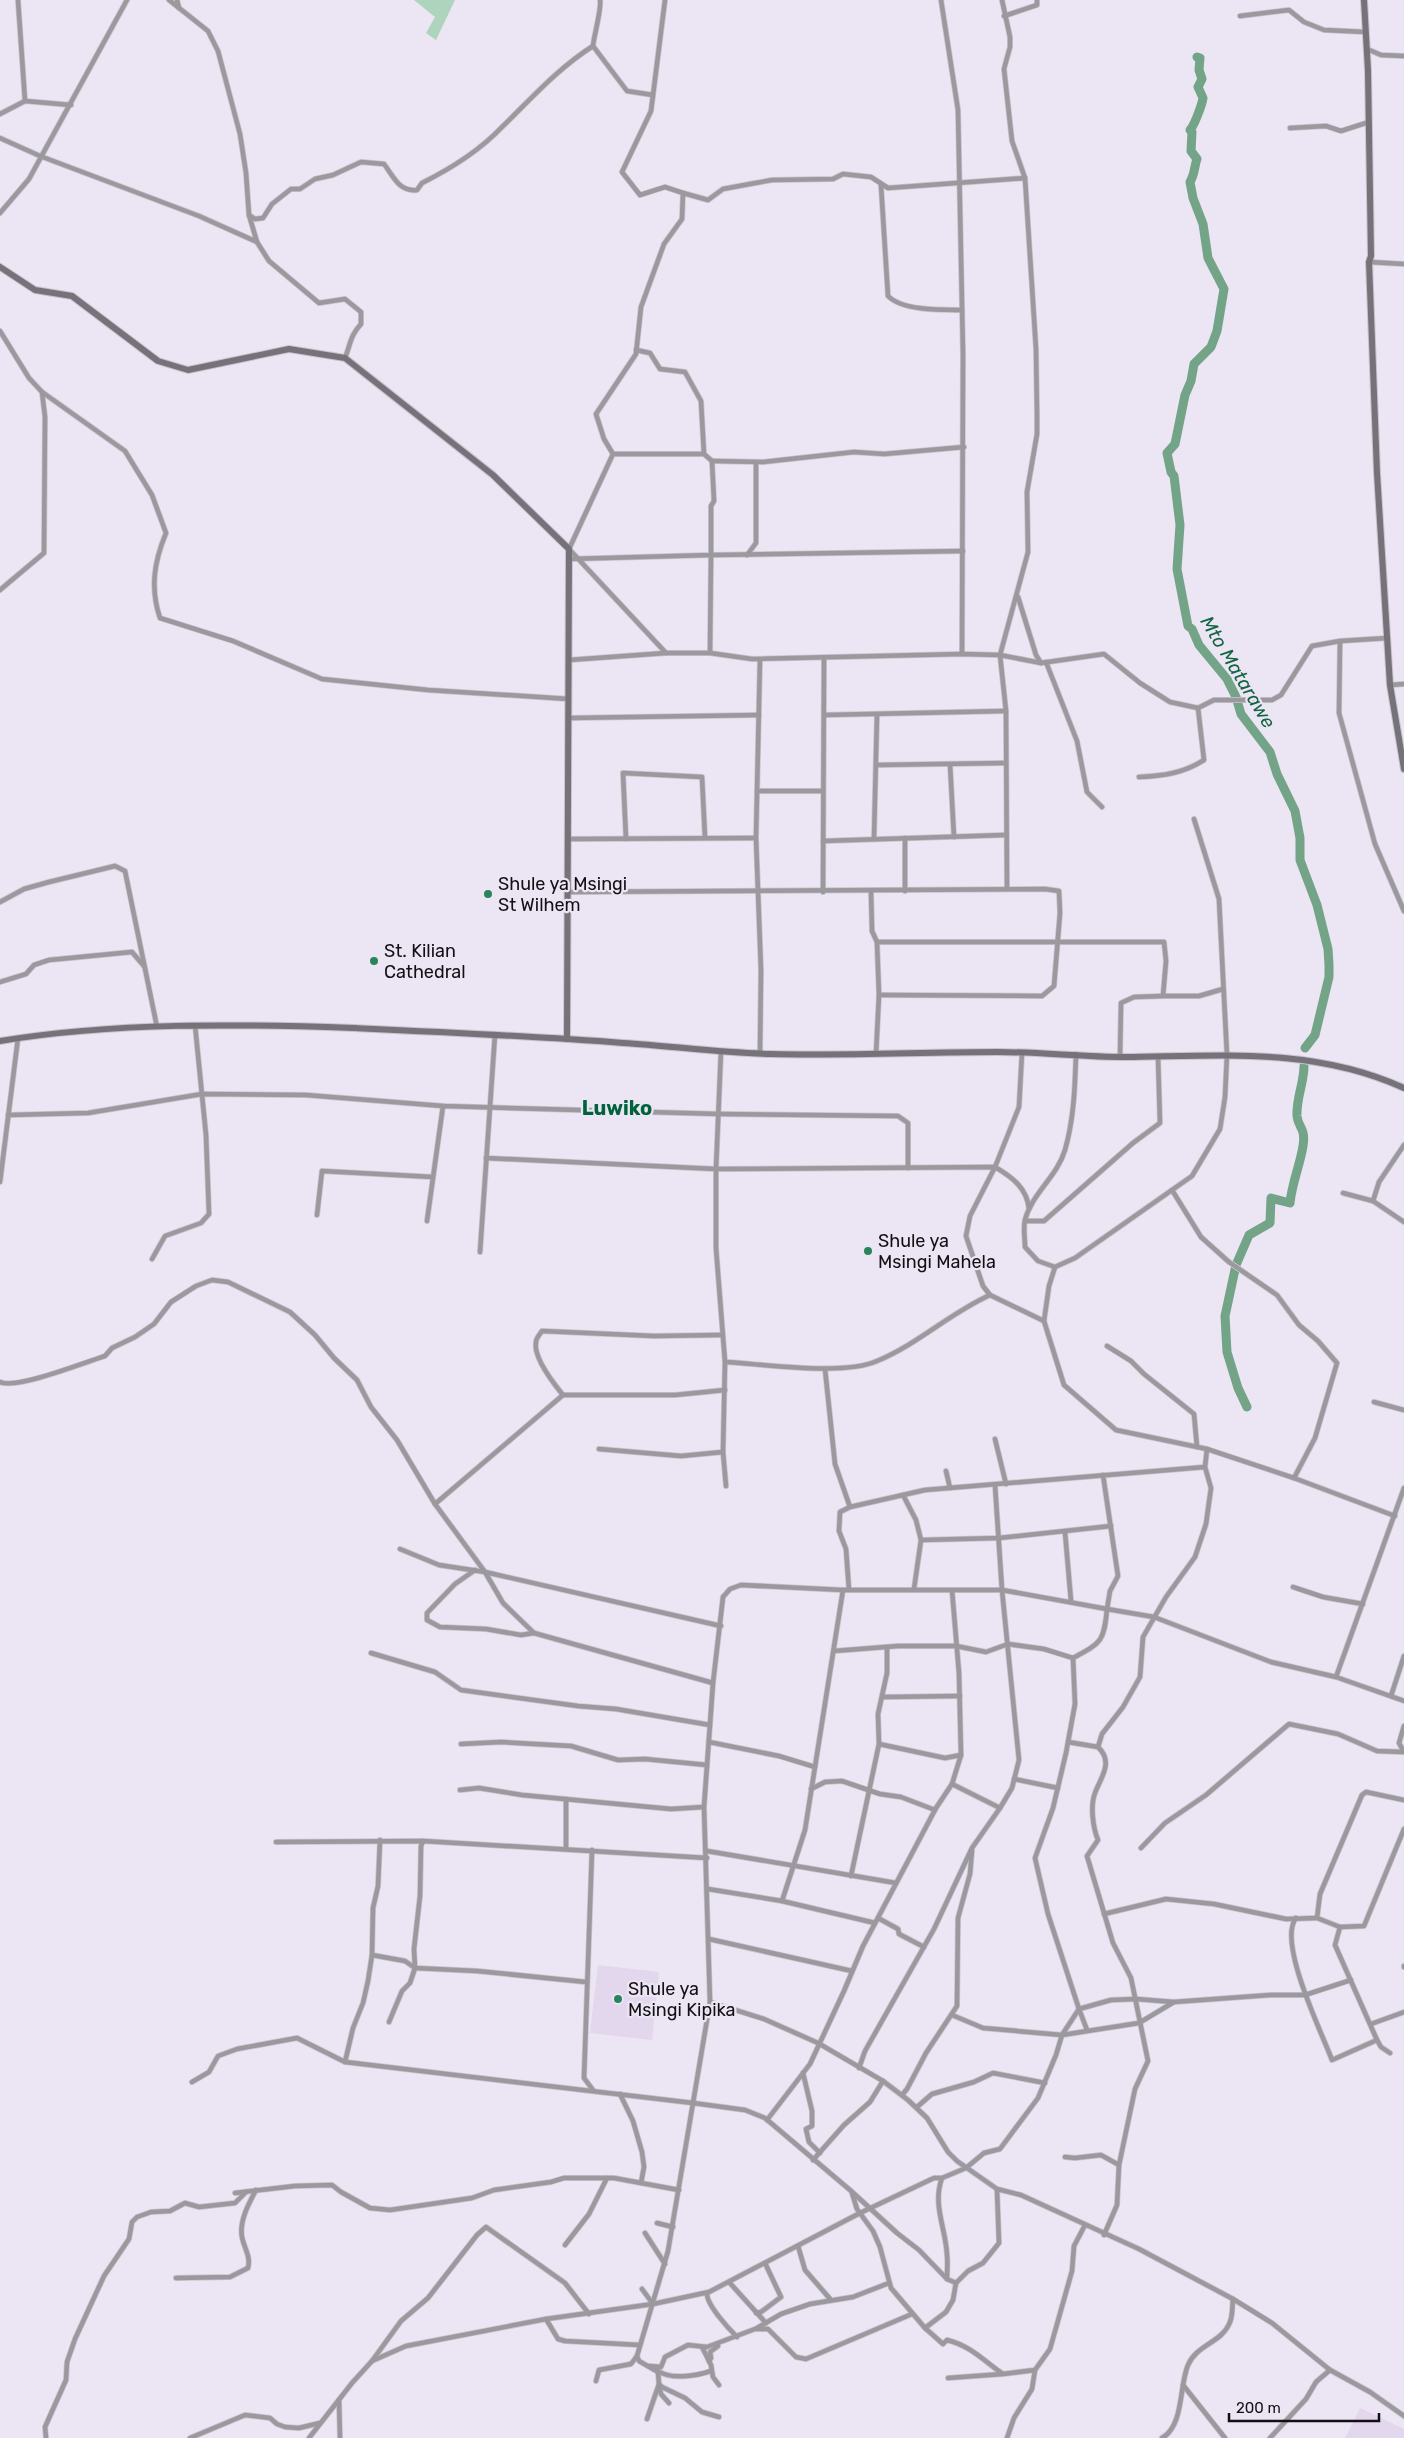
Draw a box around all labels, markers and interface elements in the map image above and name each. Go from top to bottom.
water label: Mto Matarawe [1195,612,1281,733]
place label: Shule ya Msingi St Wilhem [498,873,627,916]
marker: Shule ya Msingi St Wilhem [482,888,494,900]
place label: St. Kilian Cathedral [384,940,466,983]
marker: St. Kilian Cathedral [368,955,380,967]
district label: Luwiko [582,1096,652,1120]
place label: Shule ya Msingi Mahela [878,1230,996,1273]
marker: Shule ya Msingi Mahela [862,1245,874,1257]
place label: Shule ya Msingi Kipika [628,1978,736,2021]
marker: Shule ya Msingi Kipika [612,1993,624,2005]
scale bar [1229,2390,1379,2422]
text: 200 m [1236,2399,1281,2417]

